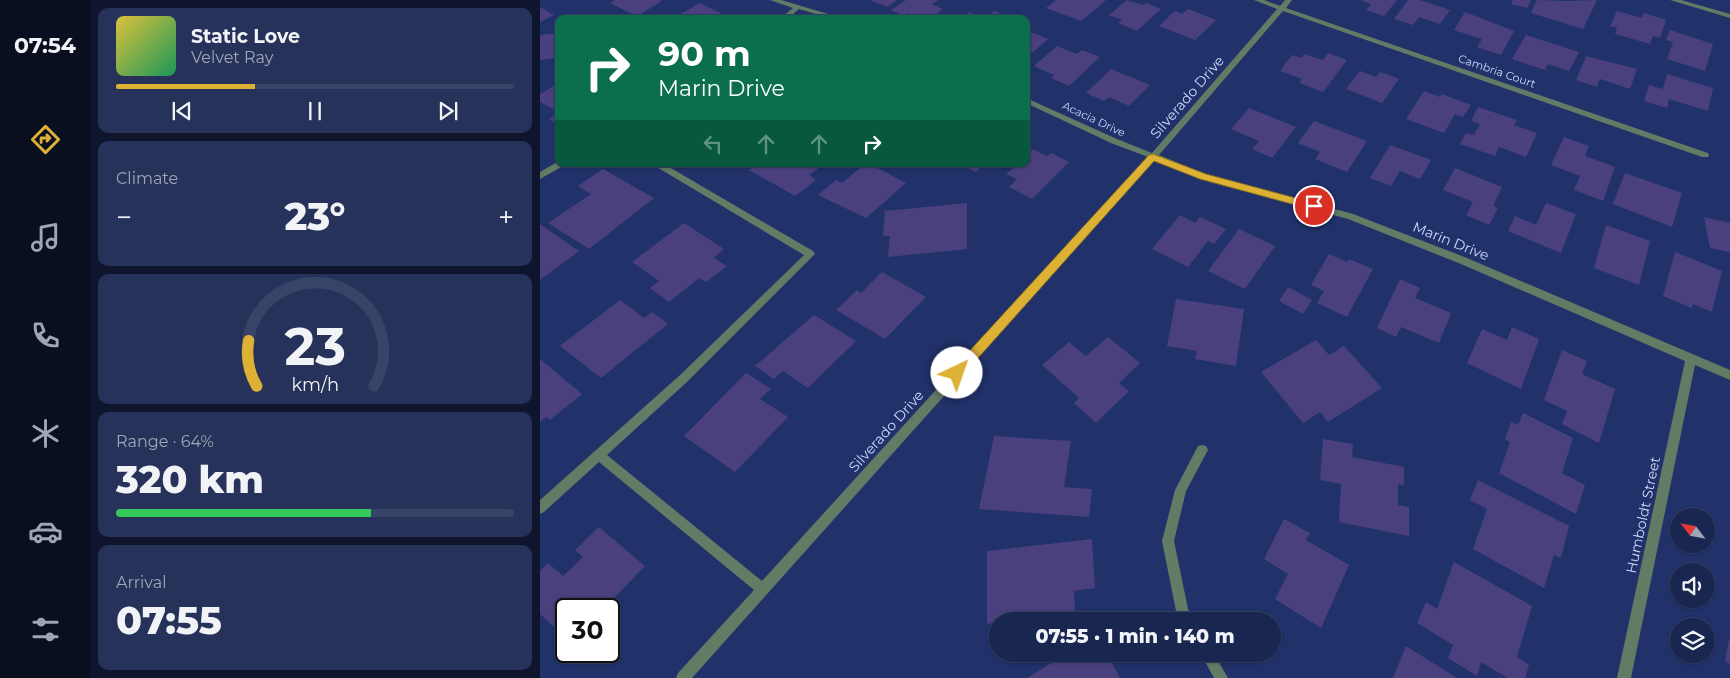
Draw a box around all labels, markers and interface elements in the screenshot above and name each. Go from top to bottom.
text: Static Love [191,25,300,48]
text: 07:54 [14,32,76,59]
text: 90 m [658,32,751,75]
icon: right [575,35,640,100]
text: Velvet Ray [191,48,273,67]
street label: Cambria Court [1456,51,1538,91]
street label: Silverado Drive [1146,52,1228,142]
text: Marin Drive [658,75,785,102]
icon: previous [168,97,196,125]
icon: pause [301,97,329,125]
icon: next [434,97,462,125]
street label: Acacia Drive [1060,98,1128,140]
icon: directions [28,122,63,157]
icon: left [699,130,727,158]
icon: ahead [752,130,780,158]
icon: ahead [805,130,833,158]
icon: right [858,130,886,158]
text: Climate [116,169,178,188]
pin [1293,185,1335,227]
icon: arrive [1300,192,1328,220]
text: 23° [285,193,345,240]
text: − [116,200,132,234]
text: + [498,200,514,234]
street label: Marin Drive [1410,218,1492,264]
icon: music [28,220,63,255]
text: 23 [284,315,346,378]
icon: phone [28,318,63,353]
position arrow [930,346,982,398]
text: km/h [291,374,339,395]
street label: Silverado Drive [845,386,927,476]
icon: climate [28,416,63,451]
text: Range · 64% [116,432,214,451]
street label: Humboldt Street [1622,455,1664,575]
text: 320 km [116,456,264,503]
north arrow [1670,508,1715,552]
map controls [1670,508,1715,663]
icon: car [28,514,63,549]
button: sound [1670,563,1715,608]
text: Arrival [116,573,166,592]
text: 07:55 [116,597,222,644]
speed limit sign: 30 [555,598,620,663]
icon: filters [28,612,63,647]
button: layers [1670,618,1715,663]
text: 07:55 · 1 min · 140 m [1036,625,1235,648]

